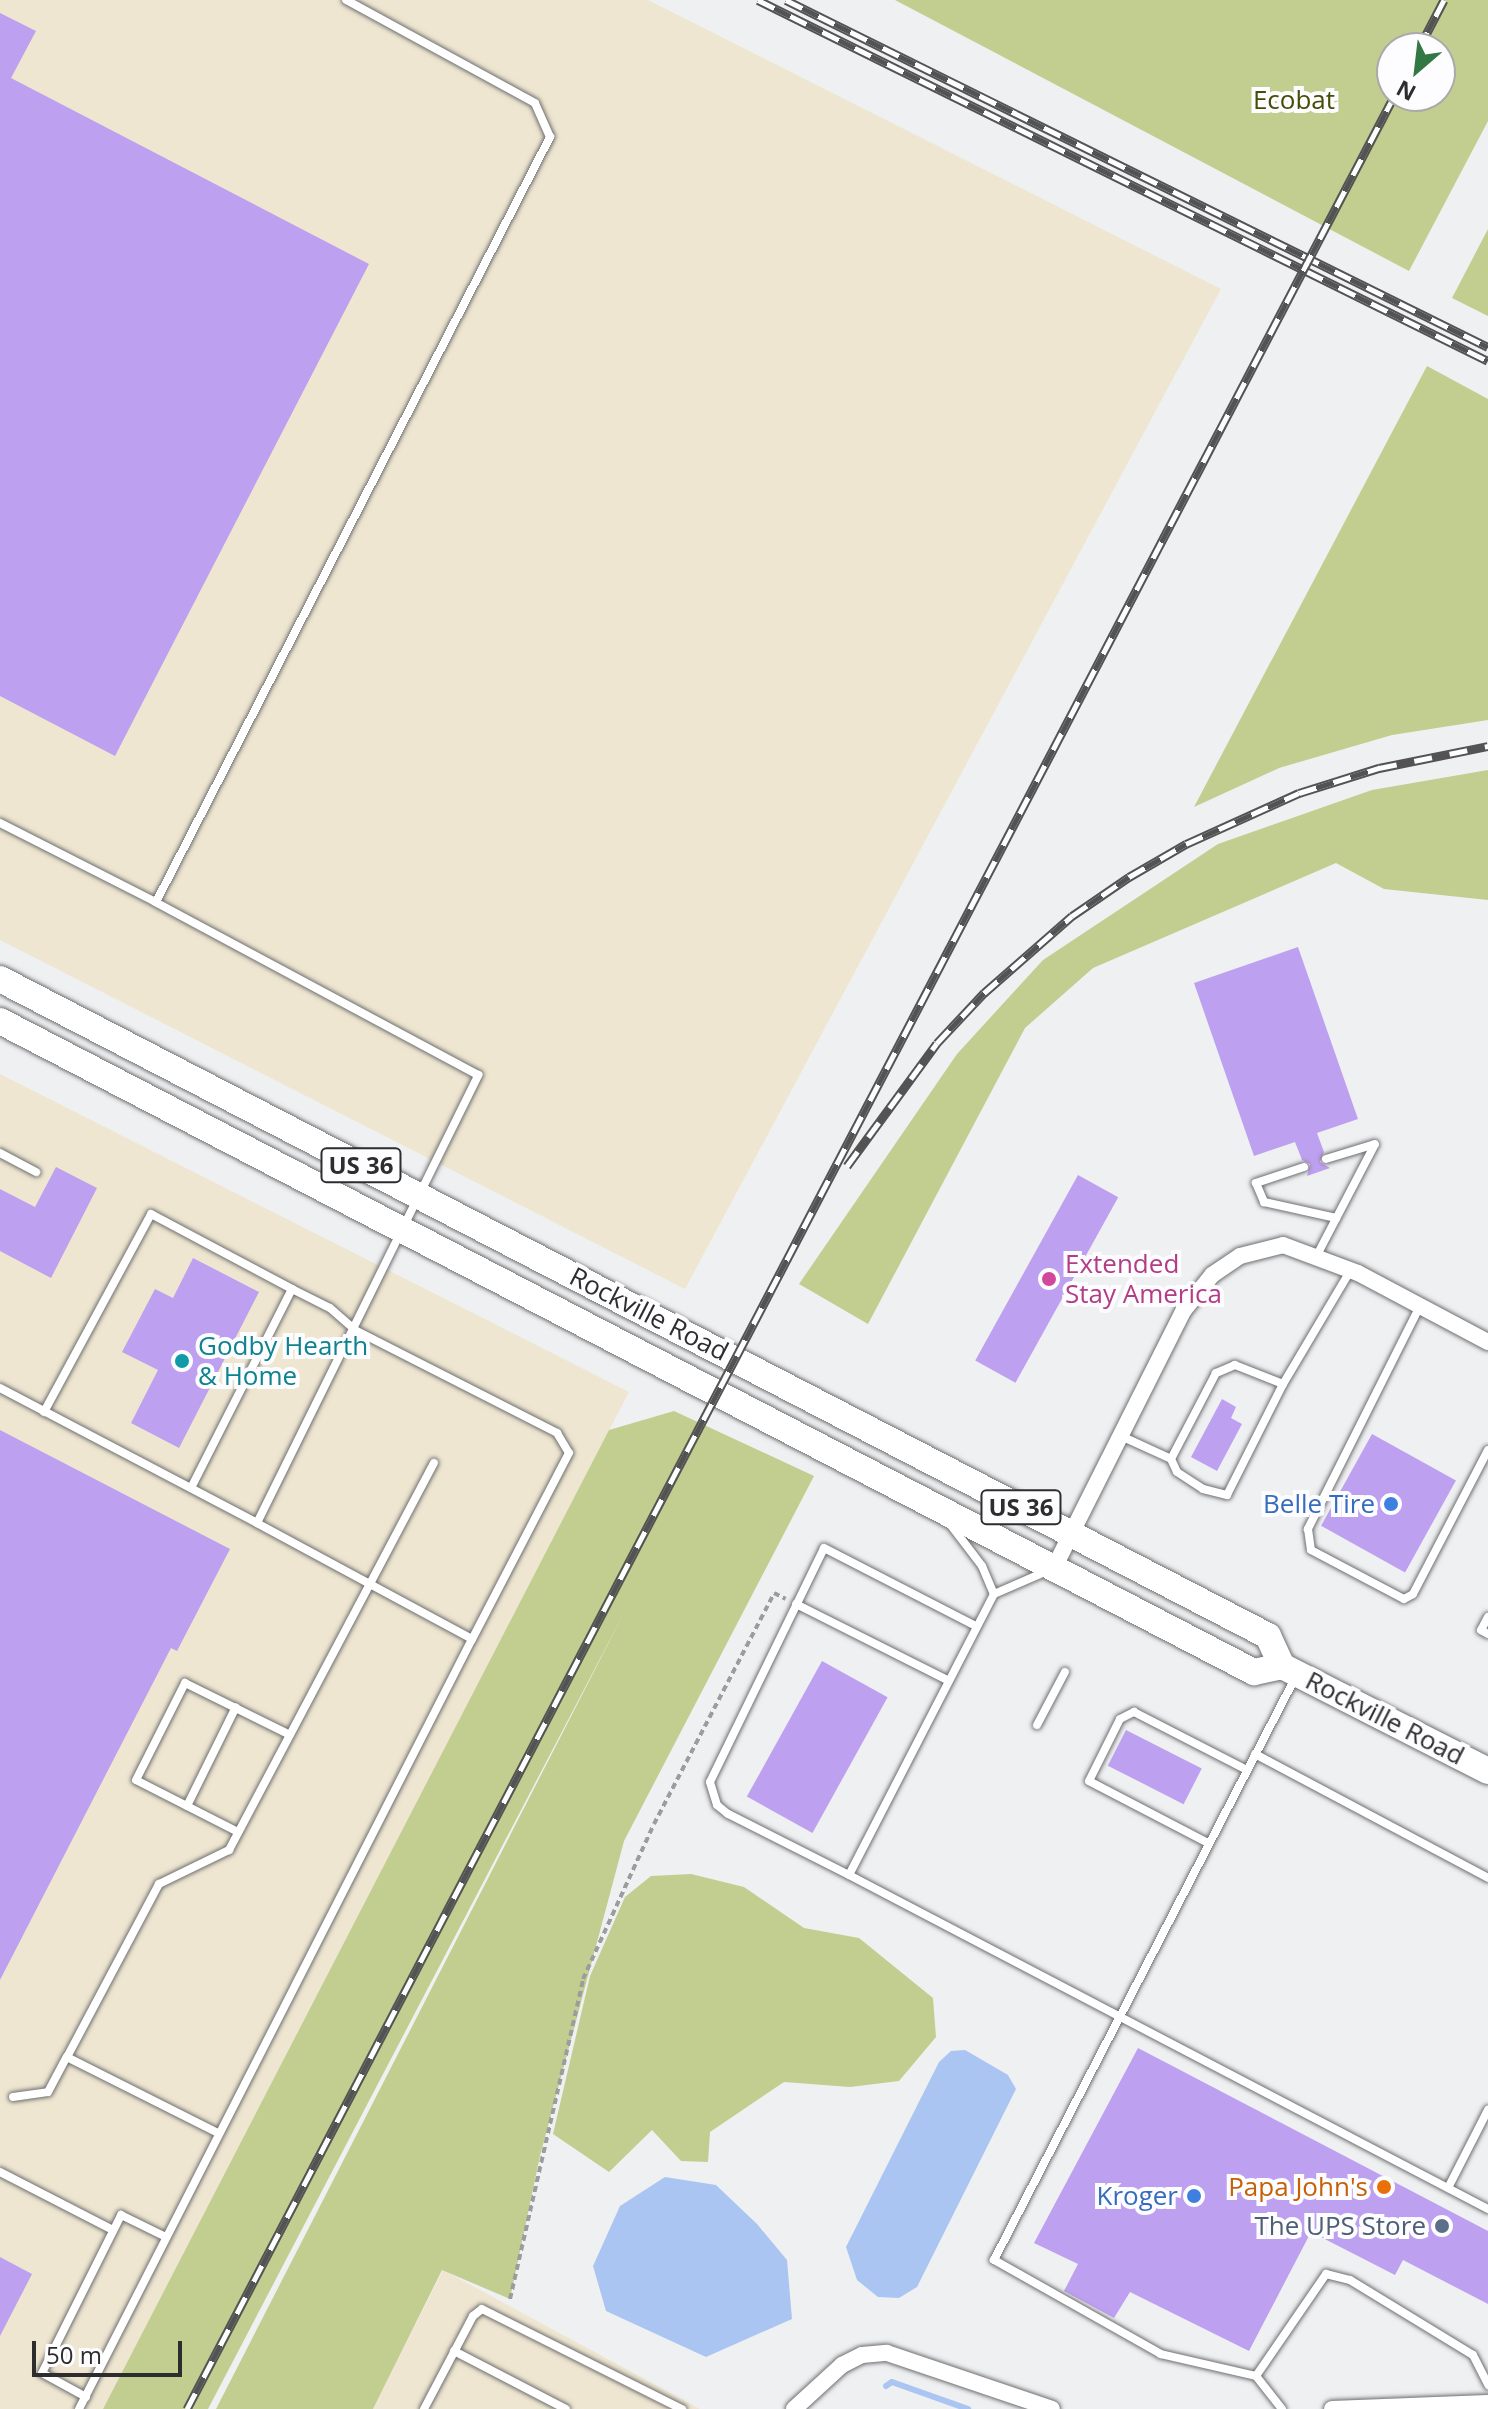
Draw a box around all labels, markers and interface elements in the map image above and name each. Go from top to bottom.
north arrow [1376,32,1456,112]
text: N [1391,74,1421,109]
park label: Ecobat [1253,84,1335,116]
road number: US 36 [319,1145,403,1185]
place label: Extended Stay America [1065,1248,1222,1310]
street label: Rockville Road [564,1261,734,1367]
marker: Extended Stay America [1040,1270,1058,1288]
place label: Godby Hearth & Home [198,1330,368,1392]
marker: Godby Hearth & Home [173,1352,191,1370]
road number: US 36 [979,1487,1063,1527]
place label: Belle Tire [1263,1488,1375,1520]
marker: Belle Tire [1382,1495,1400,1513]
street label: Rockville Road [1300,1665,1470,1771]
place label: Papa John's [1228,2171,1368,2203]
marker: Papa John's [1375,2178,1393,2196]
place label: Kroger [1096,2180,1178,2212]
marker: Kroger [1185,2187,1203,2205]
place label: The UPS Store [1254,2210,1426,2242]
marker: The UPS Store [1433,2217,1451,2235]
scale bar [36,2325,186,2375]
text: 50 m [46,2338,102,2371]

